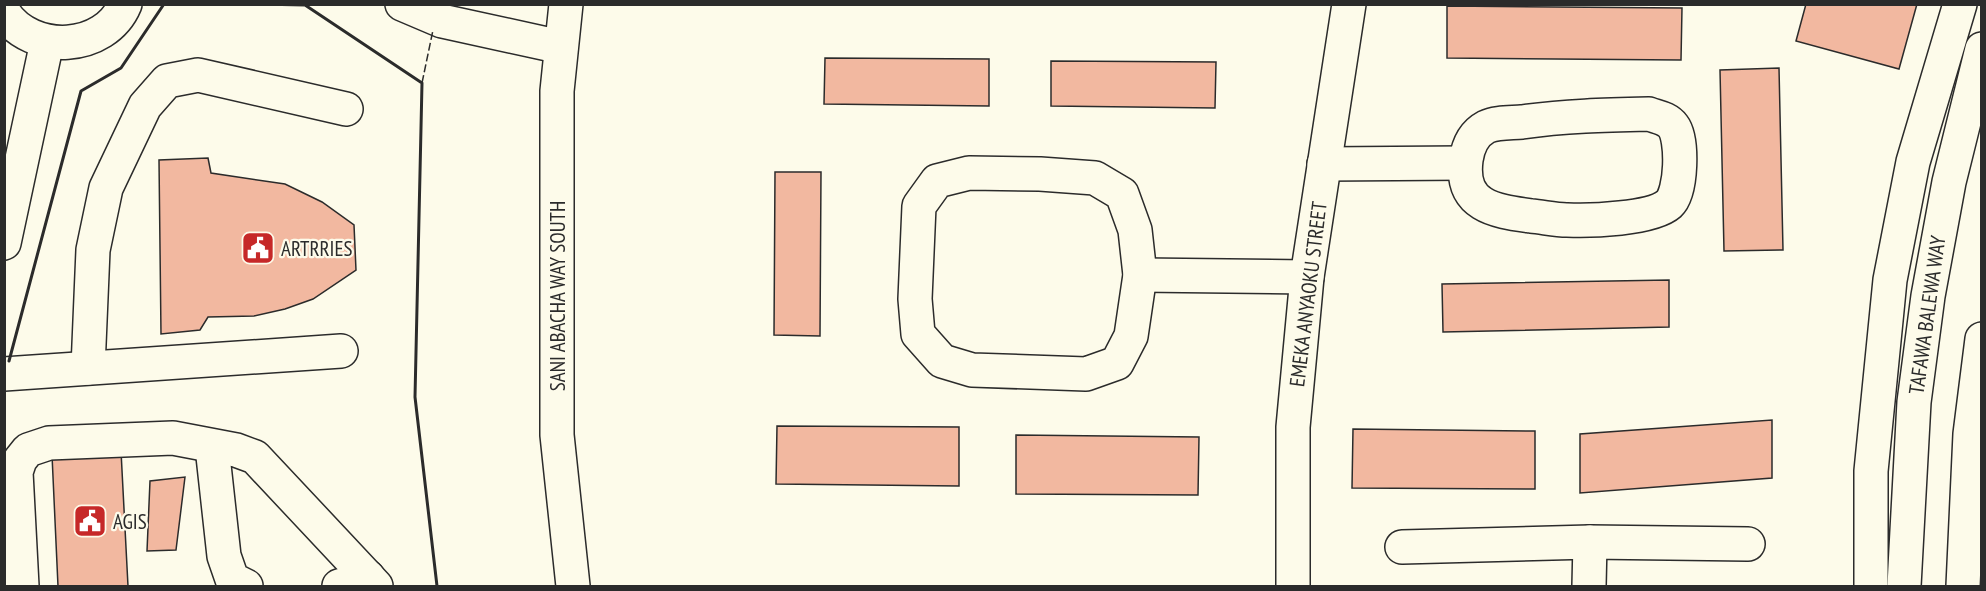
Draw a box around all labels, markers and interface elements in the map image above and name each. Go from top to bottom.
street label: EMEKA ANYAOKU STREET [1283,199,1333,388]
street label: SANI ABACHA WAY SOUTH [544,201,571,391]
public building icon: ARTRRIES [240,230,276,266]
street label: TAFAWA BALEWA WAY [1903,234,1952,396]
place label: ARTRRIES [281,235,352,262]
public building icon: AGIS [72,503,108,539]
place label: AGIS [113,508,147,535]

